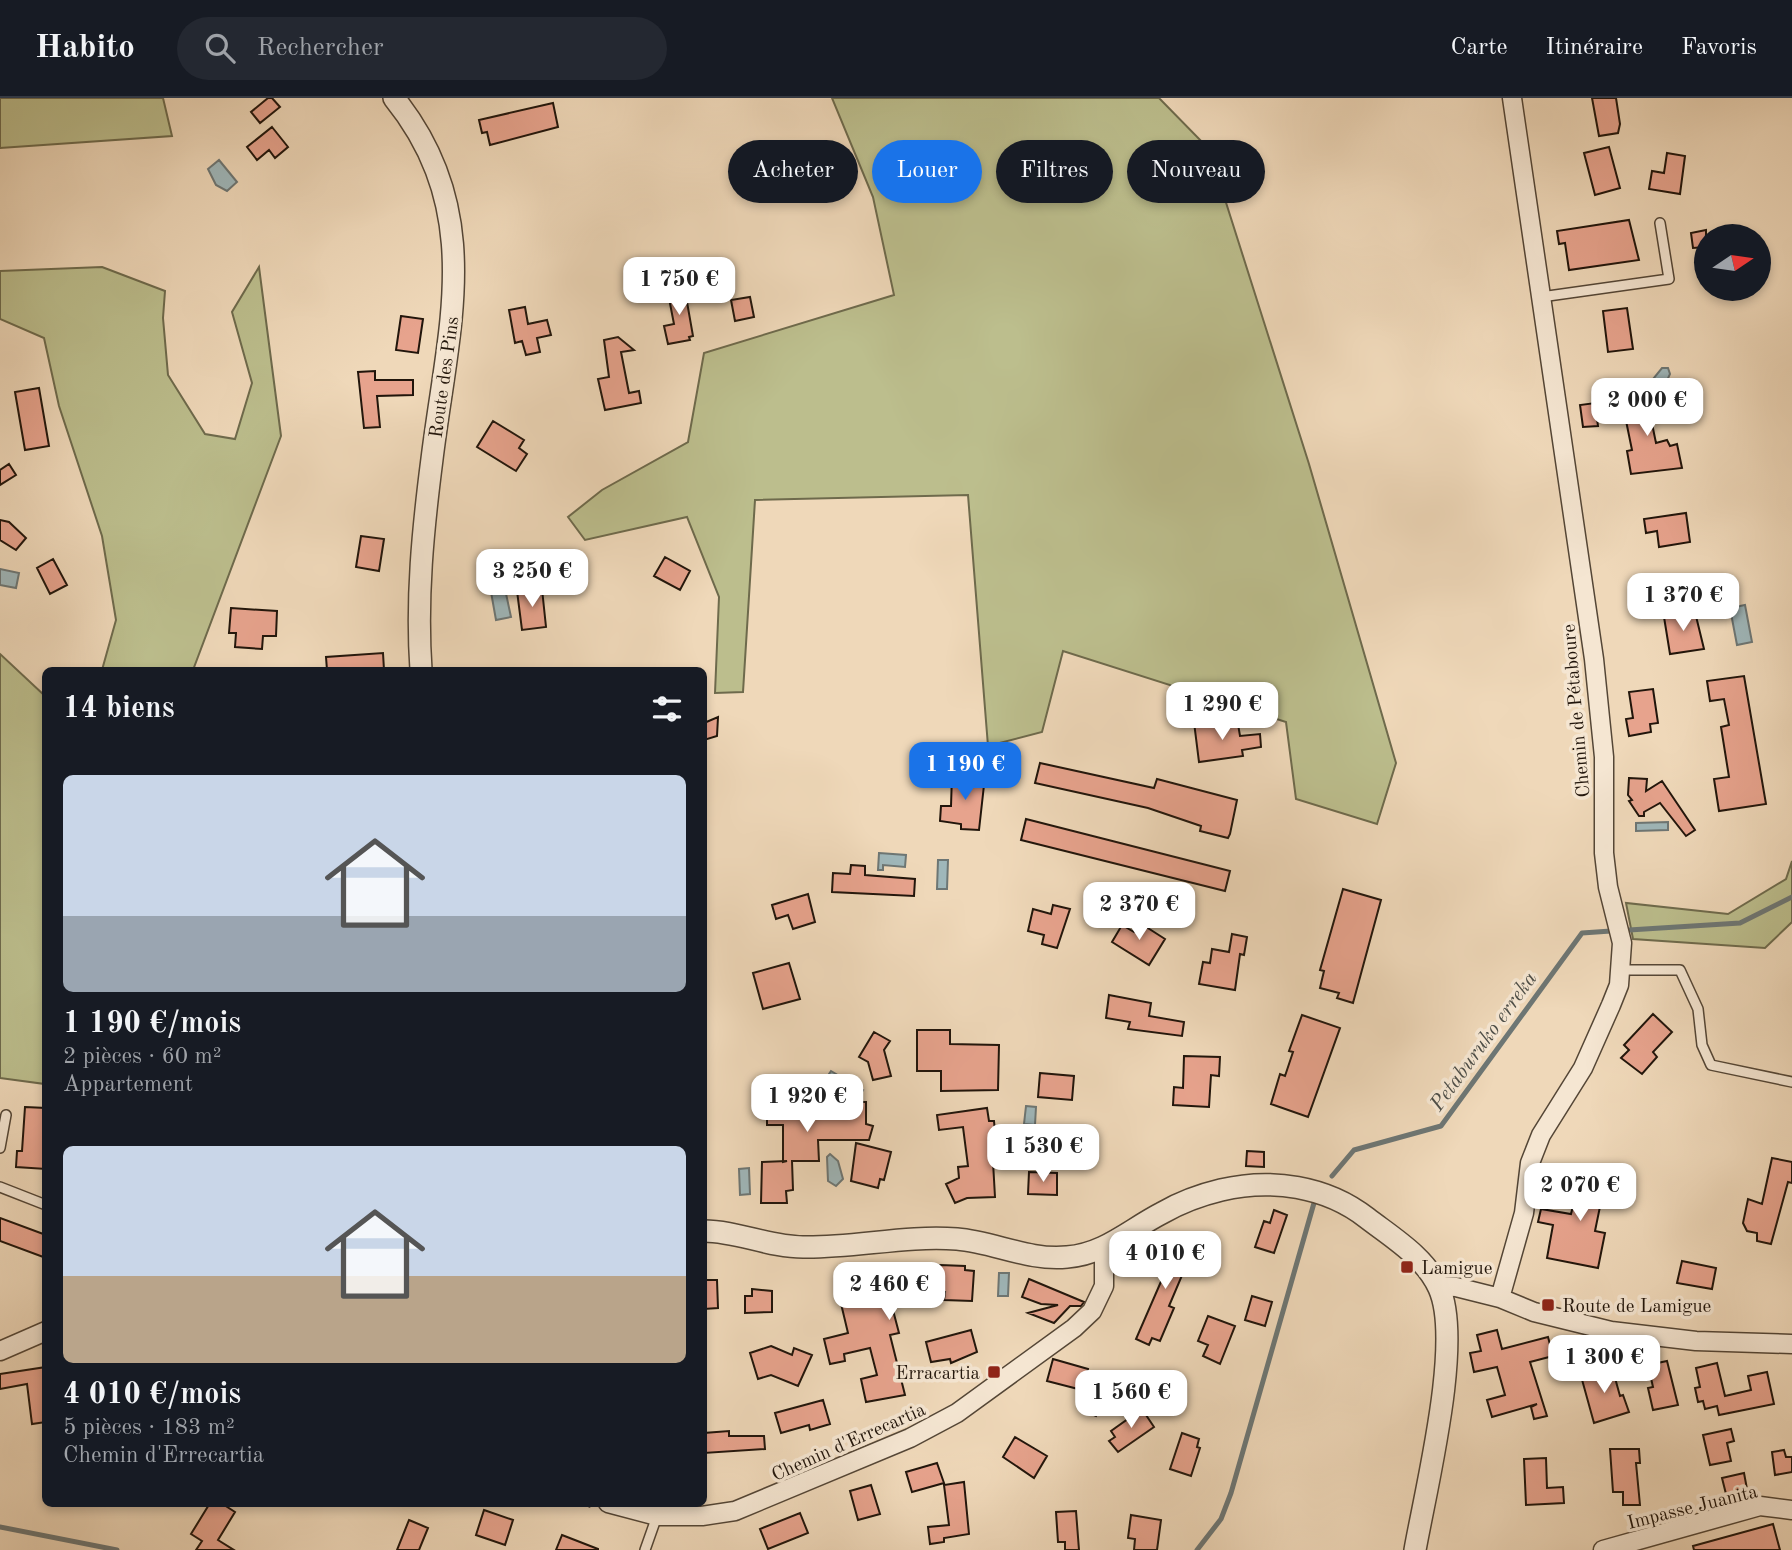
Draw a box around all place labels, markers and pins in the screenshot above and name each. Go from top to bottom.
pin: 1 750 € [614,258,744,317]
pin: 2 000 € [1582,378,1712,438]
pin: 3 250 € [467,550,597,609]
pin: 1 370 € [1618,574,1748,633]
pin: 1 290 € [1157,682,1287,742]
pin: 1 190 € [900,742,1030,802]
pin: 2 370 € [1074,882,1204,942]
pin: 1 920 € [742,1074,872,1134]
pin: 1 530 € [978,1124,1108,1184]
pin: 2 070 € [1515,1164,1645,1223]
pin: 4 010 € [1100,1232,1230,1291]
marker: Lamigue [1399,1259,1415,1275]
place label: Lamigue [1421,1260,1492,1279]
pin: 2 460 € [824,1262,954,1322]
marker: Route de Lamigue [1540,1297,1556,1313]
place label: Route de Lamigue [1562,1298,1711,1317]
pin: 1 300 € [1539,1336,1669,1395]
marker: Erracartia [986,1364,1002,1380]
place label: Erracartia [895,1365,981,1384]
pin: 1 560 € [1066,1370,1196,1430]

